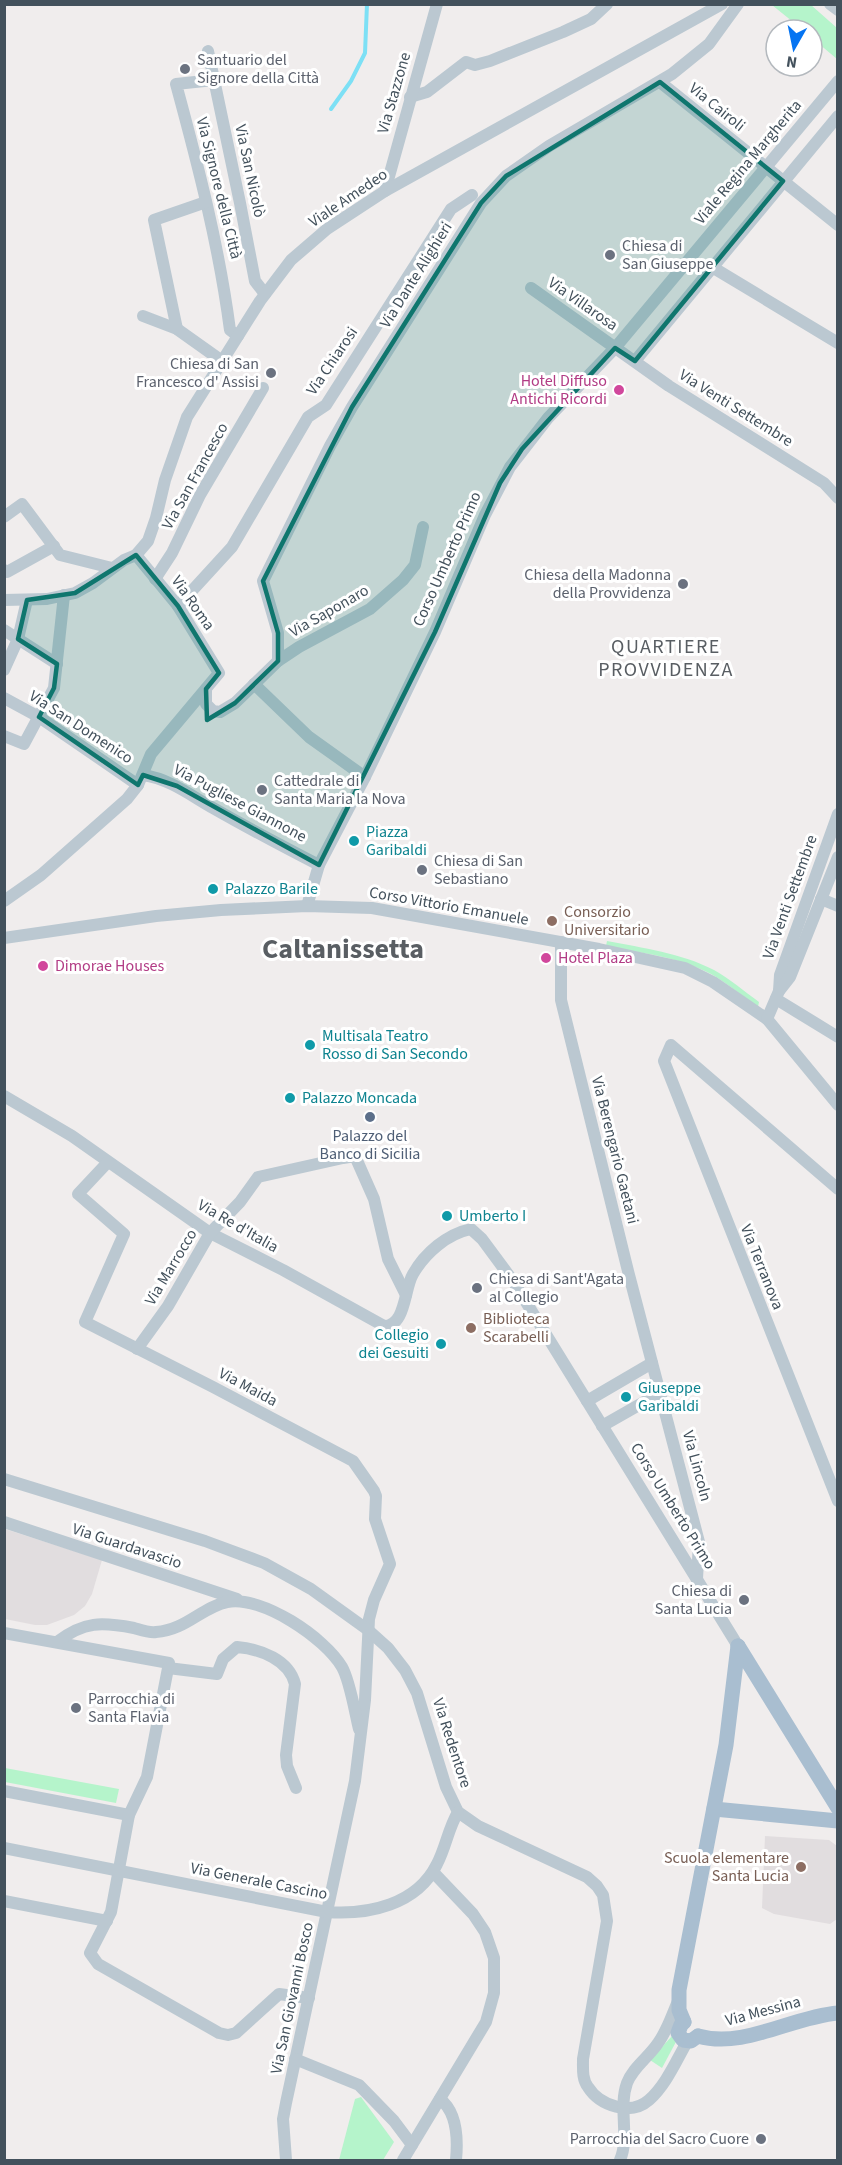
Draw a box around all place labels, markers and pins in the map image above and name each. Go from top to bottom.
place label: Santuario del Signore della Città [197,49,319,89]
marker: Santuario del Signore della Città [178,62,192,76]
place label: Chiesa di San Giuseppe [622,235,713,275]
marker: Chiesa di San Giuseppe [603,248,617,262]
place label: Chiesa di San Francesco d' Assisi [136,353,259,393]
marker: Chiesa di San Francesco d' Assisi [264,366,278,380]
place label: Hotel Diffuso Antichi Ricordi [510,370,607,410]
marker: Hotel Diffuso Antichi Ricordi [612,383,626,397]
place label: Chiesa della Madonna della Provvidenza [524,564,671,604]
marker: Chiesa della Madonna della Provvidenza [676,577,690,591]
place label: Cattedrale di Santa Maria la Nova [274,770,406,810]
marker: Cattedrale di Santa Maria la Nova [255,783,269,797]
place label: Piazza Garibaldi [366,821,427,861]
marker: Piazza Garibaldi [347,834,361,848]
place label: Chiesa di San Sebastiano [434,850,523,890]
marker: Chiesa di San Sebastiano [415,863,429,877]
place label: Palazzo Barile [225,878,318,900]
marker: Palazzo Barile [206,882,220,896]
place label: Consorzio Universitario [564,901,650,941]
marker: Consorzio Universitario [545,914,559,928]
place label: Hotel Plaza [558,947,633,969]
marker: Hotel Plaza [539,951,553,965]
place label: Dimorae Houses [55,955,165,977]
marker: Dimorae Houses [36,959,50,973]
place label: Multisala Teatro Rosso di San Secondo [322,1025,468,1065]
marker: Multisala Teatro Rosso di San Secondo [303,1038,317,1052]
place label: Palazzo Moncada [302,1087,417,1109]
marker: Palazzo Moncada [283,1091,297,1105]
marker: Palazzo del Banco di Sicilia [363,1110,377,1124]
place label: Palazzo del Banco di Sicilia [320,1125,420,1165]
place label: Umberto I [459,1205,526,1227]
marker: Umberto I [440,1209,454,1223]
place label: Chiesa di Sant'Agata al Collegio [489,1268,624,1308]
marker: Chiesa di Sant'Agata al Collegio [470,1281,484,1295]
place label: Biblioteca Scarabelli [483,1308,550,1348]
marker: Biblioteca Scarabelli [464,1321,478,1335]
place label: Collegio dei Gesuiti [359,1324,429,1364]
marker: Collegio dei Gesuiti [434,1337,448,1351]
place label: Giuseppe Garibaldi [638,1377,701,1417]
marker: Giuseppe Garibaldi [619,1390,633,1404]
place label: Chiesa di Santa Lucia [655,1580,732,1620]
marker: Chiesa di Santa Lucia [737,1593,751,1607]
place label: Parrocchia di Santa Flavia [88,1688,175,1728]
marker: Parrocchia di Santa Flavia [69,1701,83,1715]
place label: Scuola elementare Santa Lucia [664,1847,789,1887]
marker: Scuola elementare Santa Lucia [794,1860,808,1874]
place label: Parrocchia del Sacro Cuore [570,2128,749,2150]
marker: Parrocchia del Sacro Cuore [754,2132,768,2146]

